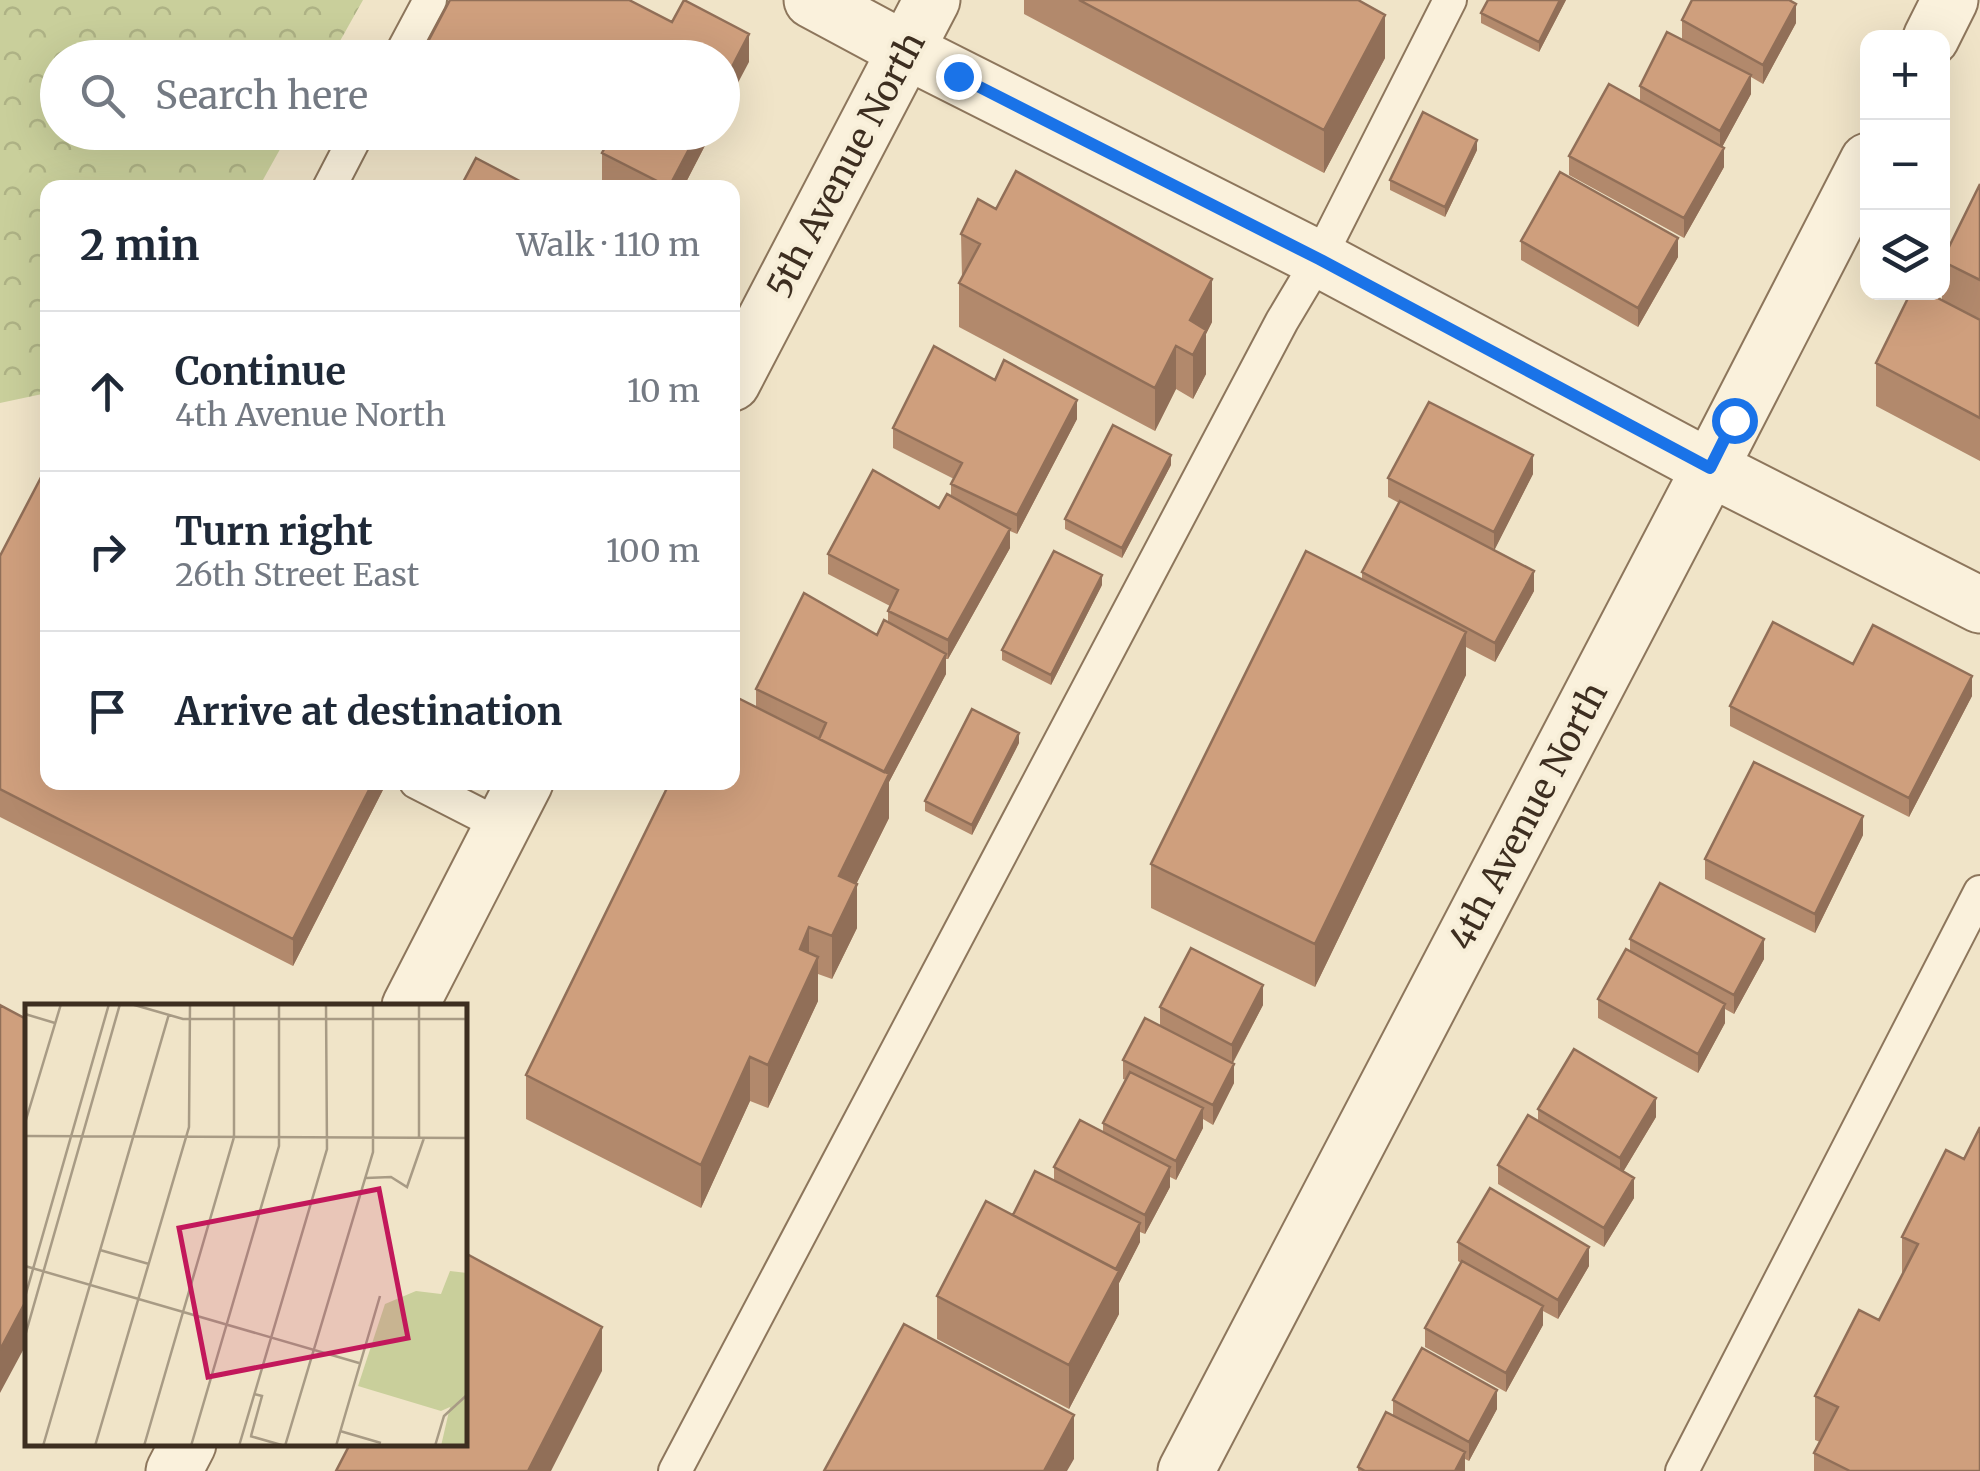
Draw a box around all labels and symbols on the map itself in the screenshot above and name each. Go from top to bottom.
street label: 5th Avenue North [757,25,935,305]
route end [936,54,982,100]
route start [1712,398,1758,444]
street label: 4th Avenue North [1439,675,1617,957]
inset map [25,1004,468,1446]

